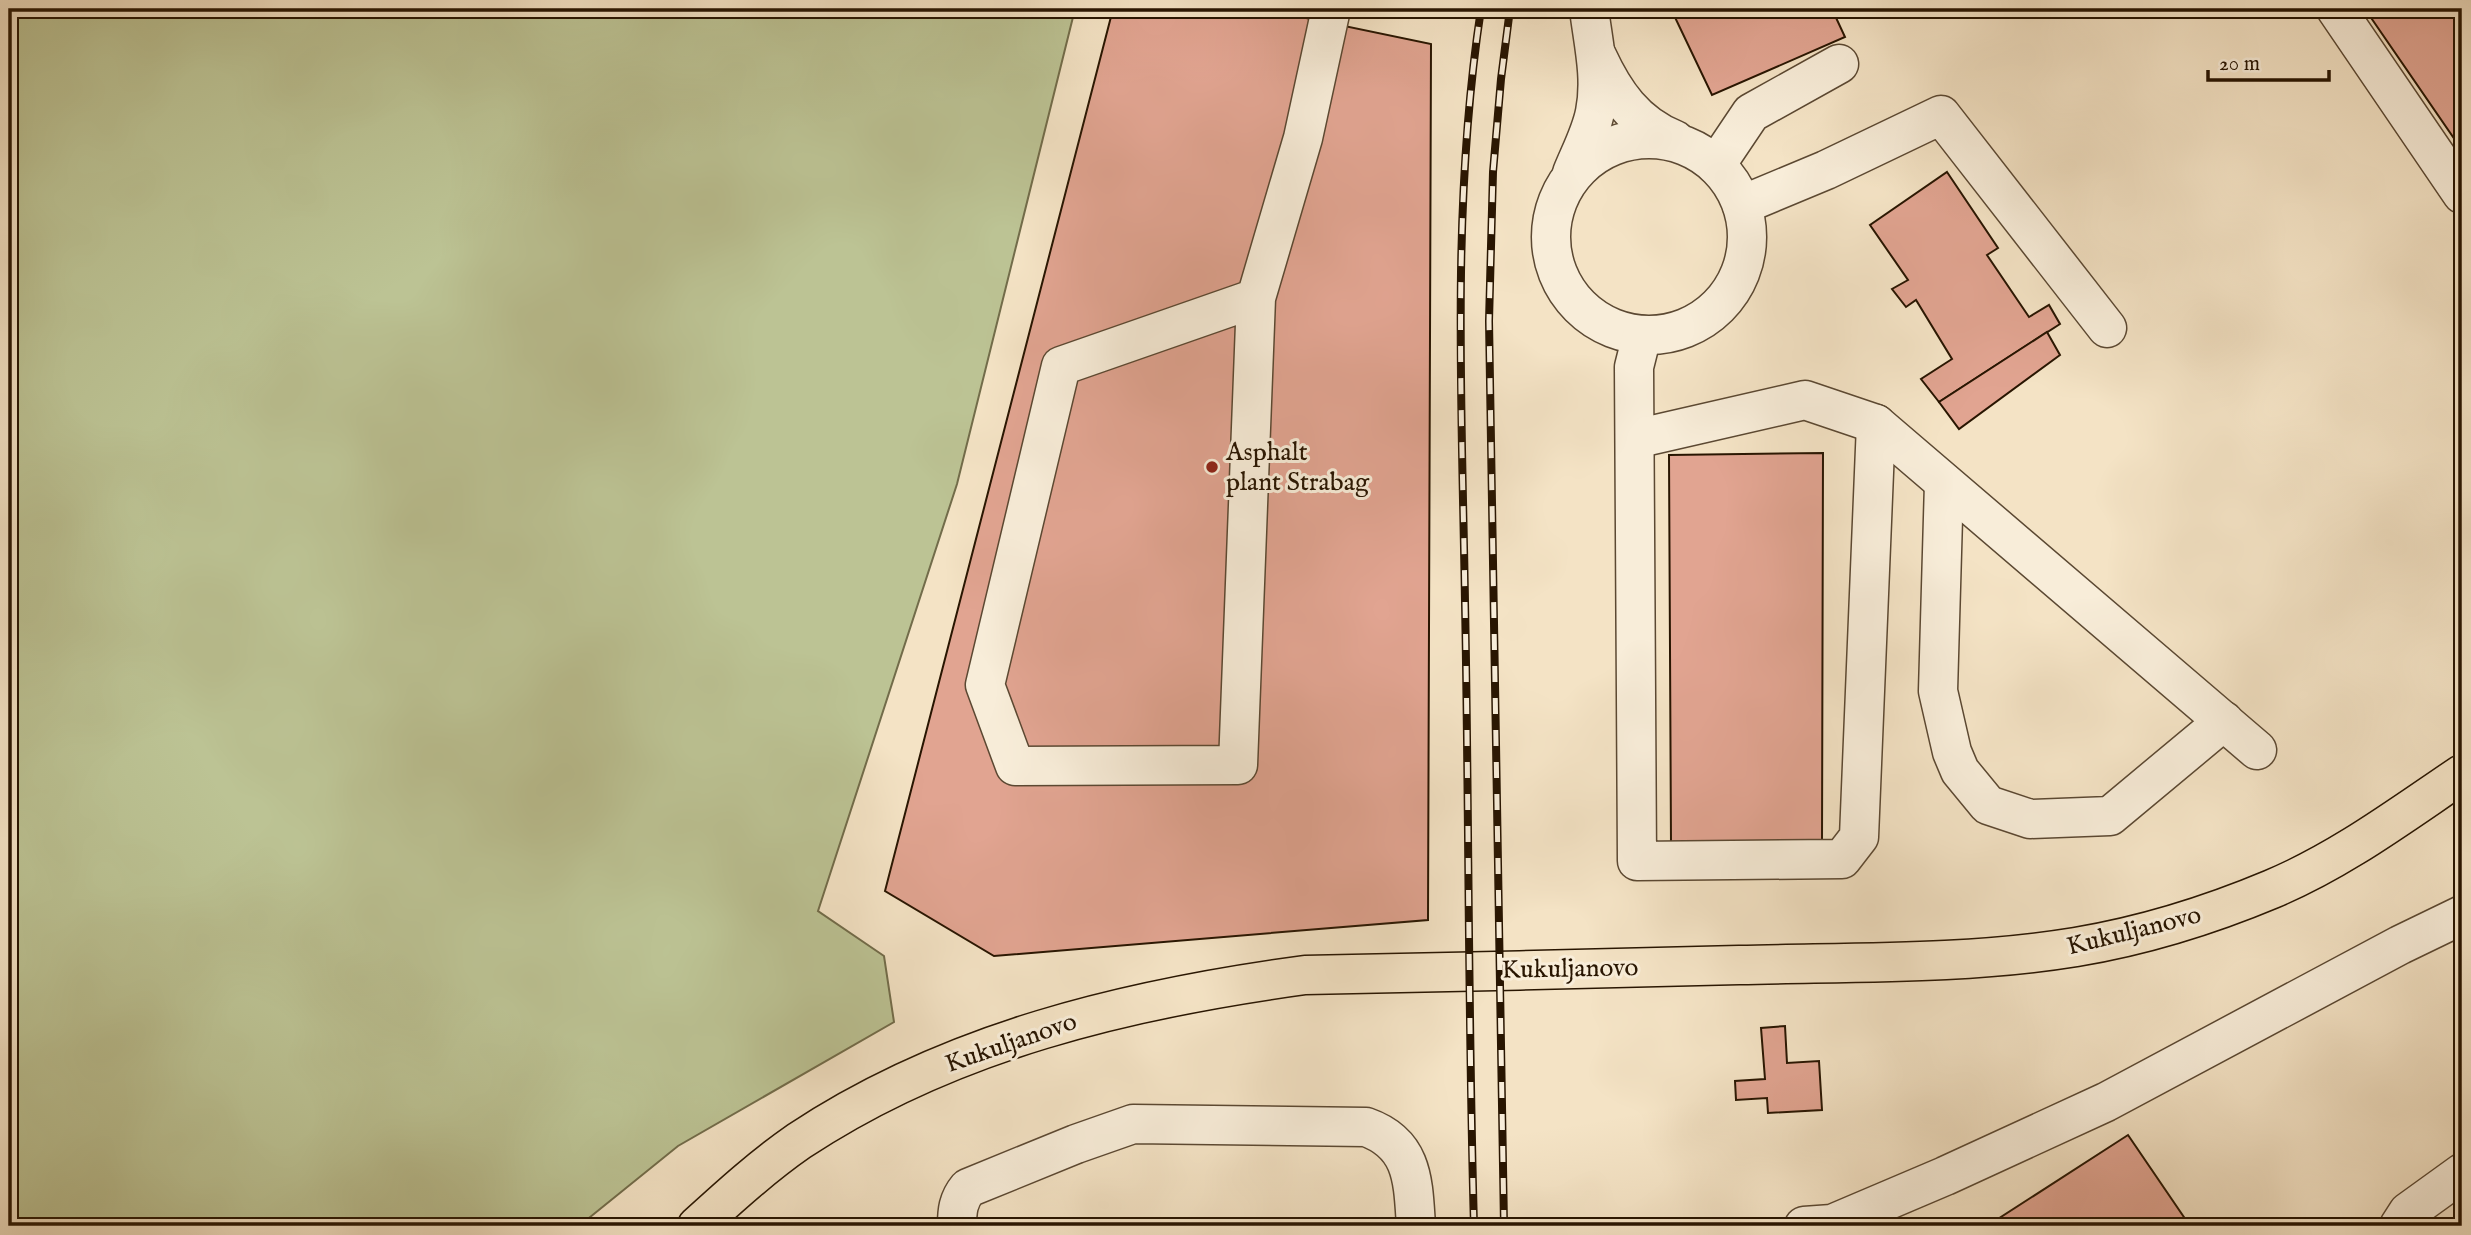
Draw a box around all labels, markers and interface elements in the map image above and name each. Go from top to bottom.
scale bar [2208,38,2329,82]
text: 20 m [2219,51,2260,78]
place label: Asphalt plant Strabag [1225,436,1370,499]
marker: Asphalt plant Strabag [1204,459,1220,475]
street label: Kukuljanovo [2064,898,2204,964]
street label: Kukuljanovo [1501,951,1639,987]
street label: Kukuljanovo [941,1005,1081,1081]

